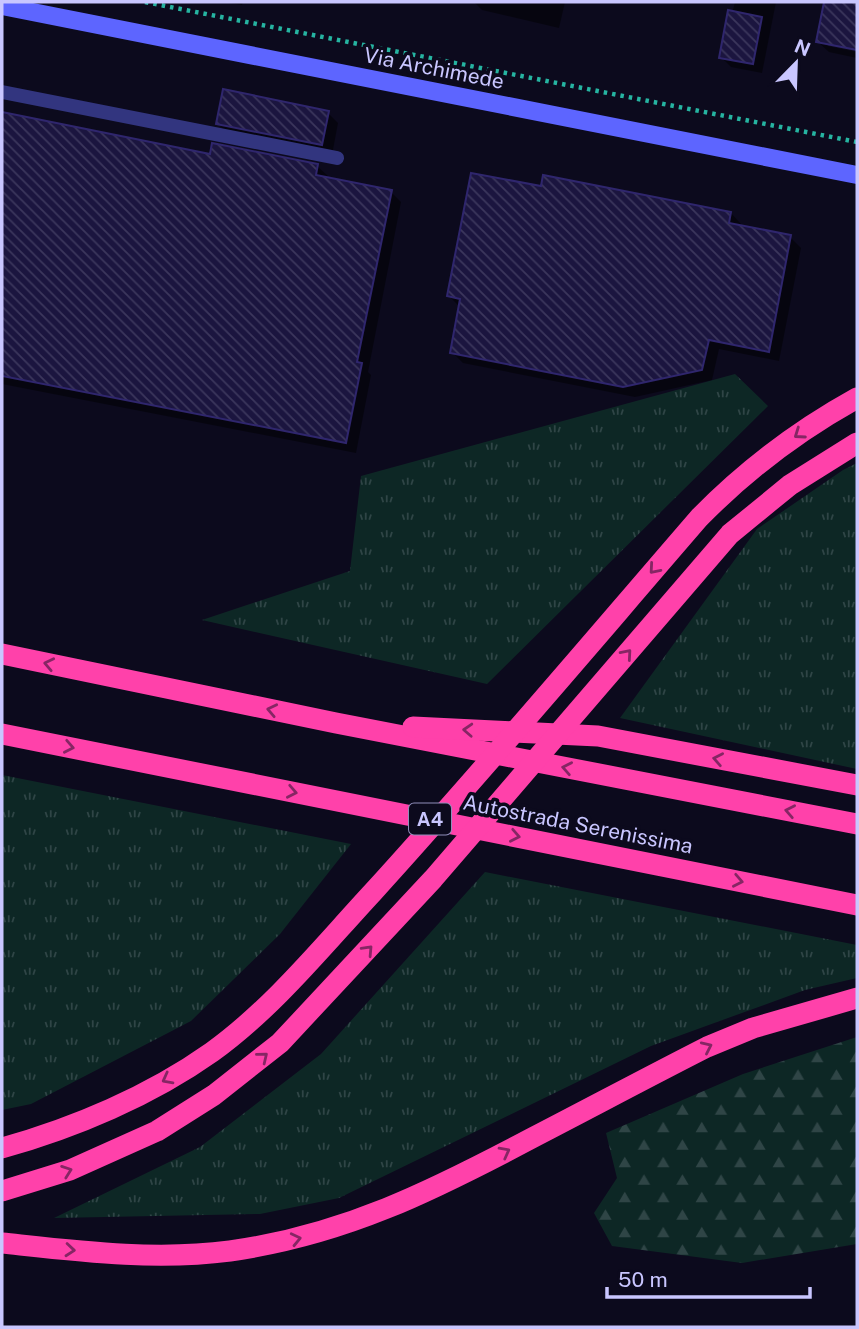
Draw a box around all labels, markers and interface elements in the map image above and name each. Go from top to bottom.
north arrow [761,28,831,98]
text: N [792,34,814,60]
street label: Via Archimede [362,42,506,94]
one-way arrow [794,426,807,438]
one-way arrow [650,561,662,574]
one-way arrow [619,649,631,662]
one-way arrow [43,658,55,673]
one-way arrow [266,703,278,718]
one-way arrow [463,722,474,737]
one-way arrow [63,739,75,754]
one-way arrow [712,752,724,767]
one-way arrow [561,761,573,776]
one-way arrow [286,783,298,798]
street label: Autostrada Serenissima [461,789,695,859]
road number: A4 [409,804,451,834]
one-way arrow [784,804,796,819]
one-way arrow [509,828,521,843]
one-way arrow [732,872,744,887]
one-way arrow [360,945,372,958]
one-way arrow [700,1041,712,1055]
one-way arrow [254,1053,267,1065]
one-way arrow [162,1071,175,1085]
one-way arrow [498,1147,511,1161]
one-way arrow [61,1165,73,1179]
one-way arrow [290,1232,302,1247]
one-way arrow [64,1242,75,1257]
scale bar [607,1256,810,1300]
text: 50 m [618,1267,668,1292]

